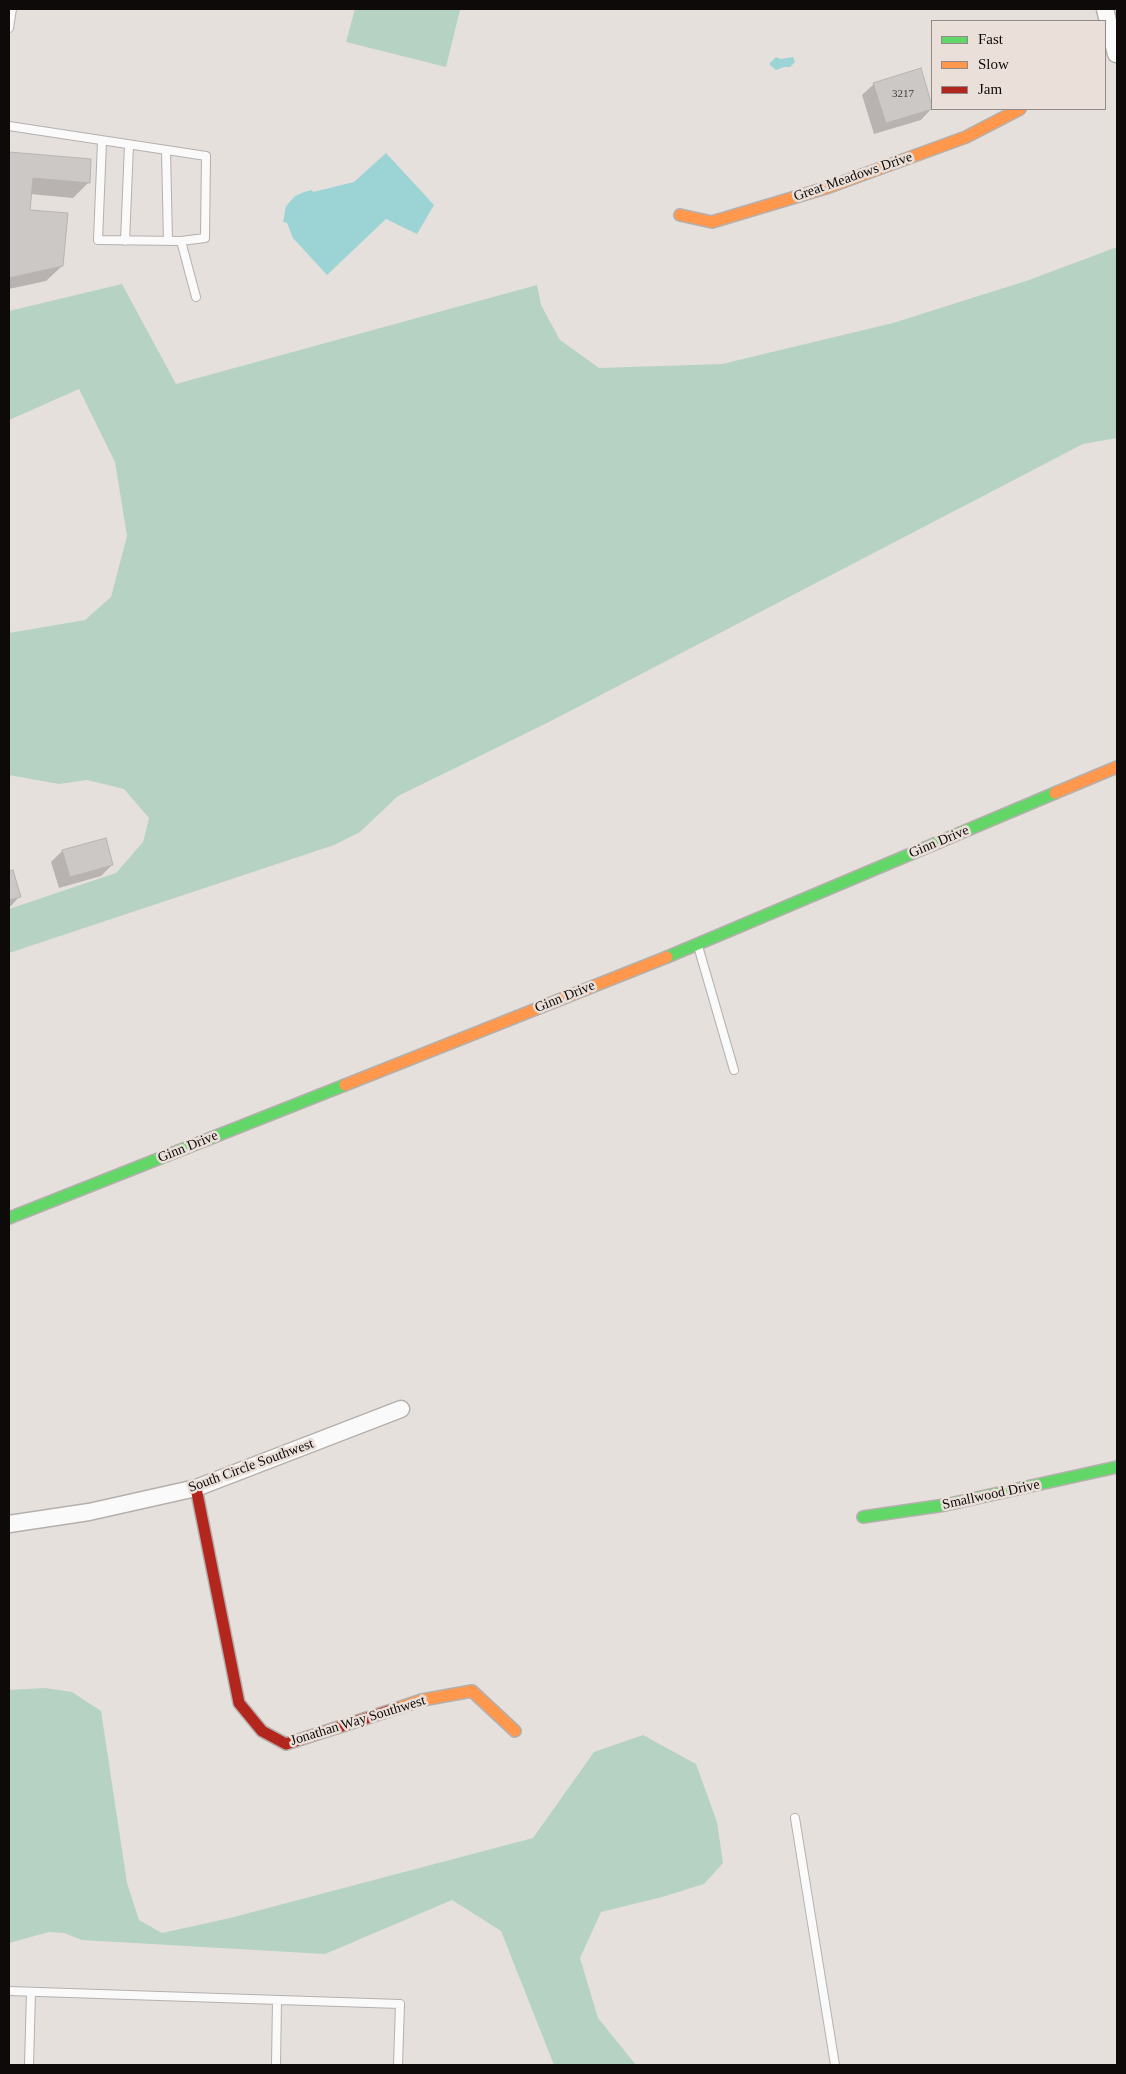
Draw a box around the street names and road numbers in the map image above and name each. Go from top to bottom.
street label: Great Meadows Drive [791,149,915,205]
street label: Ginn Drive [907,822,971,862]
street label: Ginn Drive [532,977,598,1017]
street label: Ginn Drive [155,1127,221,1167]
street label: South Circle Southwest [186,1435,316,1497]
street label: Smallwood Drive [941,1476,1041,1514]
street label: Jonathan Way Southwest [288,1692,428,1750]

